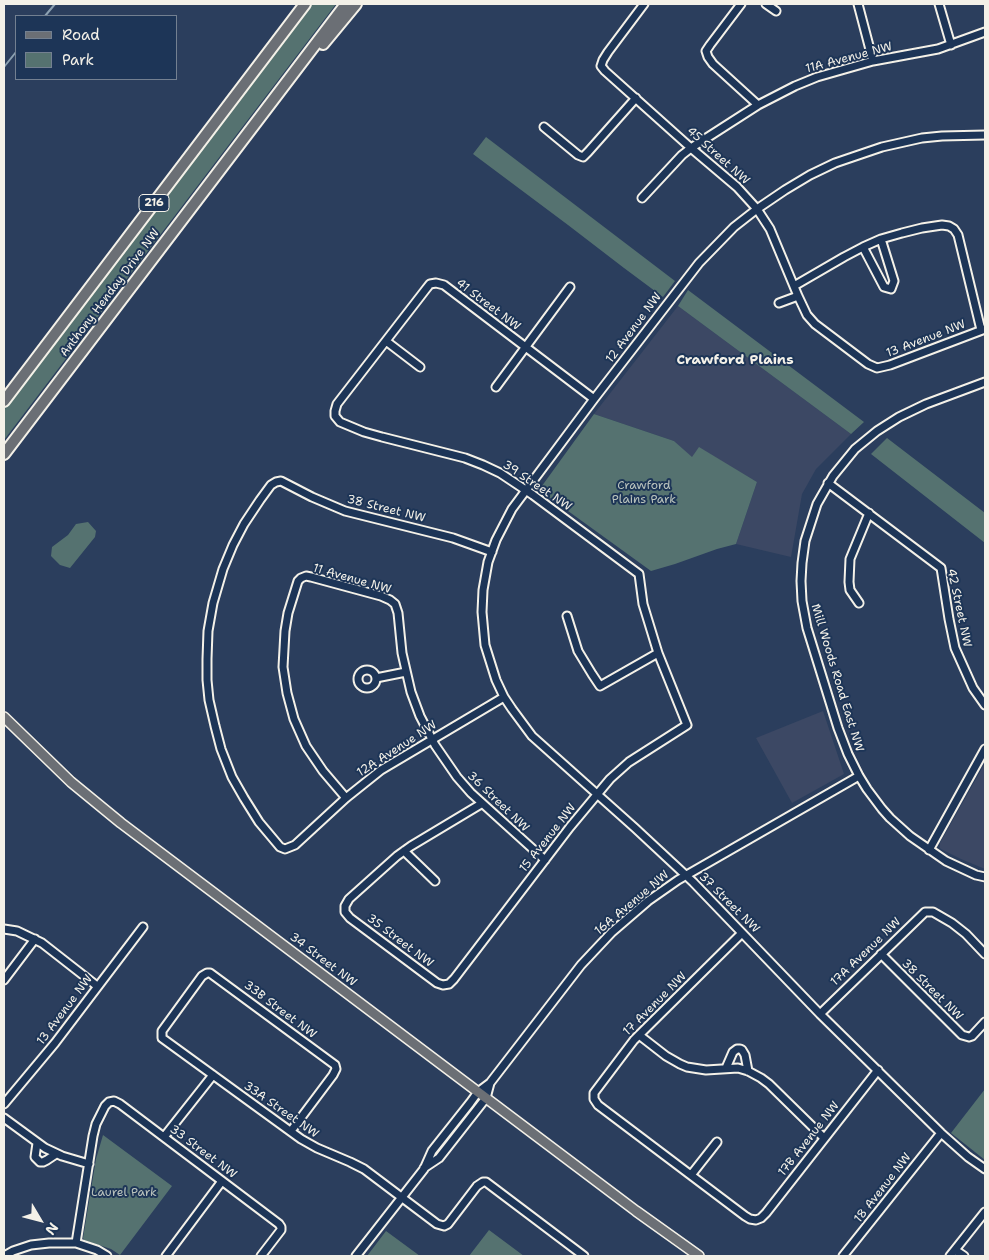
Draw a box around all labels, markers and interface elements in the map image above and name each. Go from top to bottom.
legend [15,15,178,80]
text: Road [62,25,100,45]
street label: 11A Avenue NW [804,40,894,76]
text: Park [62,50,94,70]
street label: 45 Street NW [684,124,752,188]
road number: 216 [139,194,169,212]
street label: Anthony Henday Drive NW [57,226,163,360]
street label: 41 Street NW [453,276,523,334]
street label: 12 Avenue NW [603,290,665,366]
street label: 13 Avenue NW [884,317,968,361]
district label: Crawford Plains [676,352,794,368]
street label: 39 Street NW [500,458,574,514]
park label: Crawford Plains Park [612,479,676,507]
street label: 38 Street NW [345,492,427,526]
street label: 11 Avenue NW [311,561,393,597]
street label: 42 Street NW [944,567,974,649]
street label: Mill Woods Road East NW [808,602,866,754]
street label: 12A Avenue NW [354,718,440,780]
street label: 36 Street NW [464,769,532,835]
street label: 15 Avenue NW [517,801,579,875]
street label: 16A Avenue NW [592,868,672,938]
street label: 37 Street NW [696,870,762,936]
street label: 35 Street NW [364,911,436,971]
street label: 17A Avenue NW [828,915,904,989]
street label: 34 Street NW [287,930,359,990]
street label: 38 Street NW [898,956,966,1024]
street label: 17 Avenue NW [620,969,690,1039]
street label: 13 Avenue NW [34,972,96,1048]
street label: 33B Street NW [241,978,319,1042]
street label: 33A Street NW [241,1079,321,1141]
street label: 17B Avenue NW [775,1099,843,1179]
street label: 33 Street NW [167,1122,239,1182]
street label: 18 Avenue NW [851,1150,915,1226]
park label: Laurel Park [91,1186,157,1200]
north arrow [15,1195,65,1245]
text: N [41,1219,63,1239]

